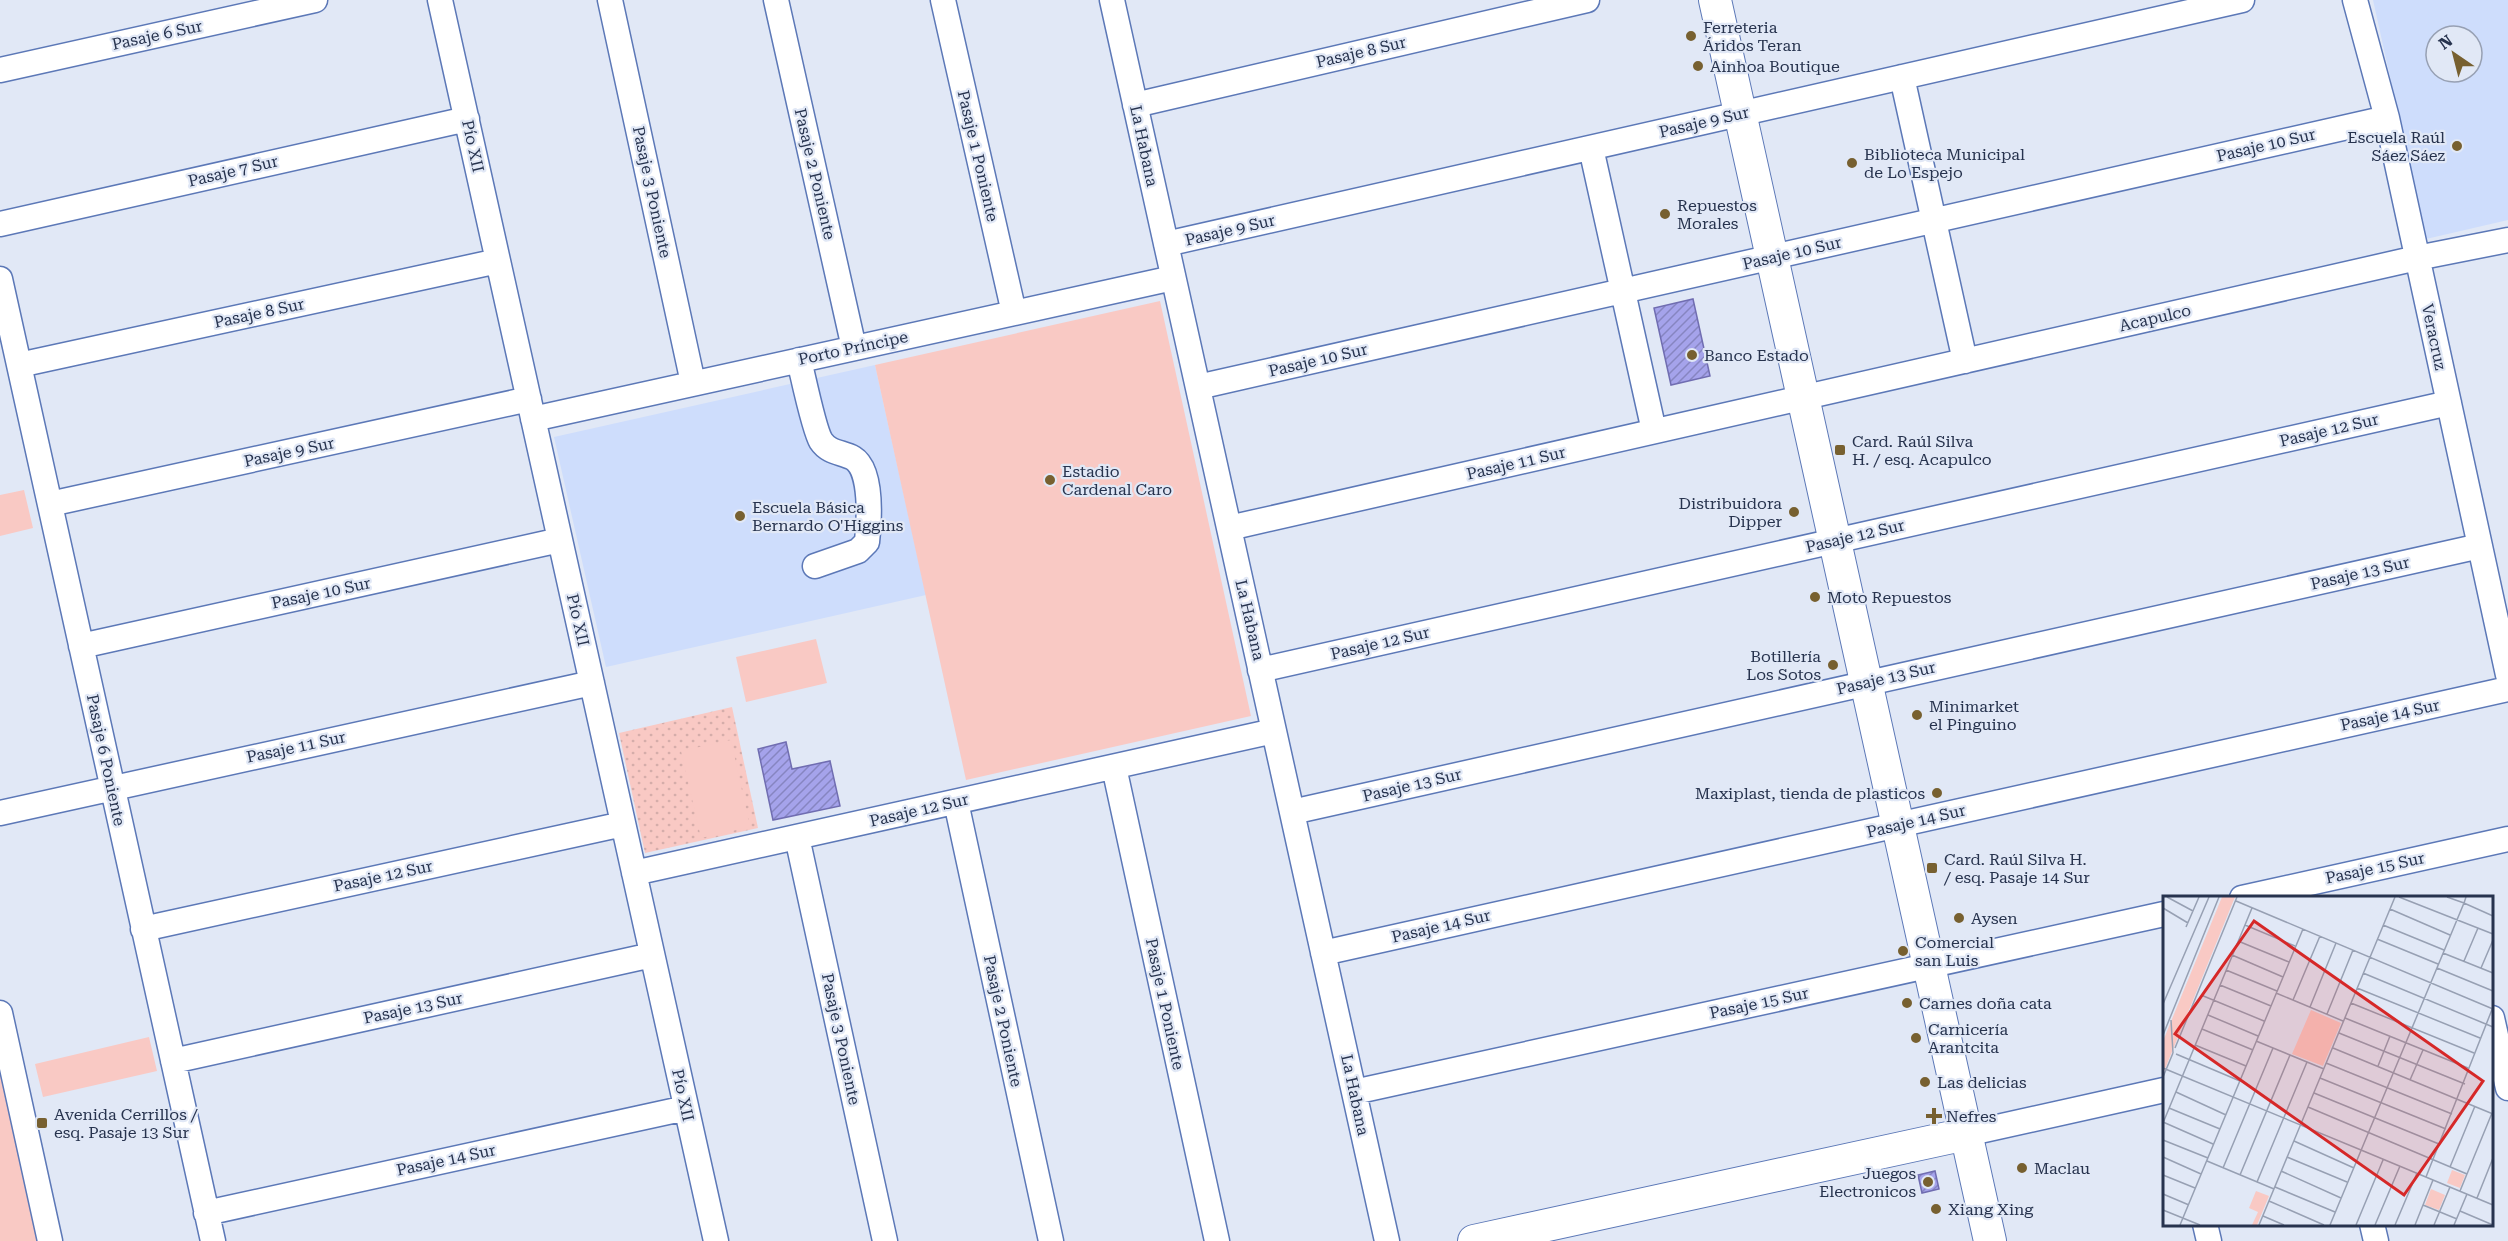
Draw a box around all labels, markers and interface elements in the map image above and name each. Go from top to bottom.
street label: Pasaje 6 Sur [110,16,204,54]
place label: Ferreteria Áridos Teran [1703,18,1801,55]
north arrow [2424,24,2484,84]
marker: Ferreteria Áridos Teran [1684,29,1698,43]
text: N [2435,31,2456,53]
street label: Pasaje 8 Sur [1314,32,1408,72]
place label: Ainhoa Boutique [1710,57,1840,76]
marker: Ainhoa Boutique [1691,59,1705,73]
street label: Pasaje 1 Poniente [954,88,1002,224]
street label: Pasaje 9 Sur [1657,102,1751,142]
street label: La Habana [1126,104,1162,189]
street label: Pasaje 2 Poniente [791,106,839,242]
street label: Pío XII [458,118,488,174]
street label: Pasaje 3 Poniente [629,124,675,260]
street label: Pasaje 10 Sur [2215,124,2318,166]
place label: Escuela Raúl Sáez Sáez [2347,128,2445,165]
marker: Escuela Raúl Sáez Sáez [2450,139,2464,153]
place label: Biblioteca Municipal de Lo Espejo [1864,145,2025,182]
street label: Pasaje 7 Sur [186,151,280,191]
marker: Biblioteca Municipal de Lo Espejo [1845,156,1859,170]
place label: Repuestos Morales [1677,196,1757,233]
marker: Repuestos Morales [1658,207,1672,221]
street label: Pasaje 9 Sur [1183,210,1277,250]
street label: Pasaje 10 Sur [1741,232,1844,274]
street label: Pasaje 8 Sur [212,294,306,332]
street label: Acapulco [2117,300,2193,335]
street label: Veracruz [2418,302,2450,372]
street label: Porto Príncipe [796,327,910,369]
street label: Pasaje 10 Sur [1267,339,1370,381]
place label: Banco Estado [1704,346,1809,365]
marker: Banco Estado [1685,348,1699,362]
street label: Pasaje 12 Sur [2278,409,2381,451]
place label: Card. Raúl Silva H. / esq. Acapulco [1852,432,1992,469]
street label: Pasaje 9 Sur [242,433,336,471]
street label: Pasaje 11 Sur [1465,442,1568,484]
marker: Card. Raúl Silva H. / esq. Acapulco [1833,443,1847,457]
place label: Estadio Cardenal Caro [1062,462,1172,499]
marker: Estadio Cardenal Caro [1043,473,1057,487]
place label: Distribuidora Dipper [1679,494,1782,531]
place label: Escuela Básica Bernardo O'Higgins [752,498,904,535]
marker: Distribuidora Dipper [1787,505,1801,519]
marker: Escuela Básica Bernardo O'Higgins [733,509,747,523]
street label: Pasaje 12 Sur [1804,515,1907,557]
street label: Pasaje 13 Sur [2309,552,2412,594]
street label: Pasaje 10 Sur [270,573,373,613]
street label: La Habana [1231,578,1269,663]
place label: Moto Repuestos [1827,588,1952,607]
marker: Moto Repuestos [1808,590,1822,604]
street label: Pío XII [563,592,593,648]
street label: Pasaje 12 Sur [1329,622,1432,664]
place label: Botillería Los Sotos [1746,647,1821,684]
street label: Pasaje 13 Sur [1835,657,1938,699]
marker: Botillería Los Sotos [1826,658,1840,672]
street label: Pasaje 6 Poniente [83,692,129,828]
street label: Pasaje 14 Sur [2339,695,2442,735]
place label: Minimarket el Pinguino [1929,697,2019,734]
marker: Minimarket el Pinguino [1910,708,1924,722]
street label: Pasaje 11 Sur [245,727,348,767]
street label: Pasaje 13 Sur [1361,764,1464,806]
place label: Maxiplast, tienda de plasticos [1695,784,1925,803]
marker: Maxiplast, tienda de plasticos [1930,786,1944,800]
street label: Pasaje 12 Sur [868,789,971,831]
street label: Pasaje 14 Sur [1865,800,1968,842]
street label: Pasaje 15 Sur [2324,848,2427,888]
place label: Card. Raúl Silva H. / esq. Pasaje 14 Sur [1943,850,2090,887]
street label: Pasaje 12 Sur [332,856,435,896]
marker: Card. Raúl Silva H. / esq. Pasaje 14 Sur [1925,861,1939,875]
inset map [2163,896,2493,1226]
street label: Pasaje 14 Sur [1390,905,1493,947]
place label: Aysen [1971,909,2018,928]
marker: Aysen [1952,911,1966,925]
place label: Comercial san Luis [1915,933,1994,970]
street label: Pasaje 1 Poniente [1142,936,1188,1072]
marker: Comercial san Luis [1896,944,1910,958]
street label: Pasaje 2 Poniente [980,953,1026,1089]
street label: Pasaje 3 Poniente [818,971,864,1107]
street label: Pasaje 15 Sur [1708,983,1811,1023]
street label: Pasaje 13 Sur [362,988,465,1028]
place label: Carnes doña cata [1919,994,2052,1013]
marker: Carnes doña cata [1900,996,1914,1010]
place label: Carnicería Arantcita [1928,1020,2009,1057]
marker: Carnicería Arantcita [1909,1031,1923,1045]
street label: La Habana [1337,1053,1373,1138]
street label: Pío XII [668,1067,698,1123]
place label: Las delicias [1937,1073,2027,1092]
marker: Las delicias [1918,1075,1932,1089]
place label: Avenida Cerrillos / esq. Pasaje 13 Sur [54,1105,199,1142]
place label: Nefres [1946,1107,1997,1126]
marker: Nefres [1927,1109,1941,1123]
marker: Avenida Cerrillos / esq. Pasaje 13 Sur [35,1116,49,1130]
street label: Pasaje 14 Sur [395,1140,498,1180]
place label: Maclau [2034,1159,2090,1178]
marker: Maclau [2015,1161,2029,1175]
place label: Juegos Electronicos [1819,1164,1916,1201]
marker: Juegos Electronicos [1921,1175,1935,1189]
place label: Xiang Xing [1948,1200,2034,1219]
marker: Xiang Xing [1929,1202,1943,1216]

